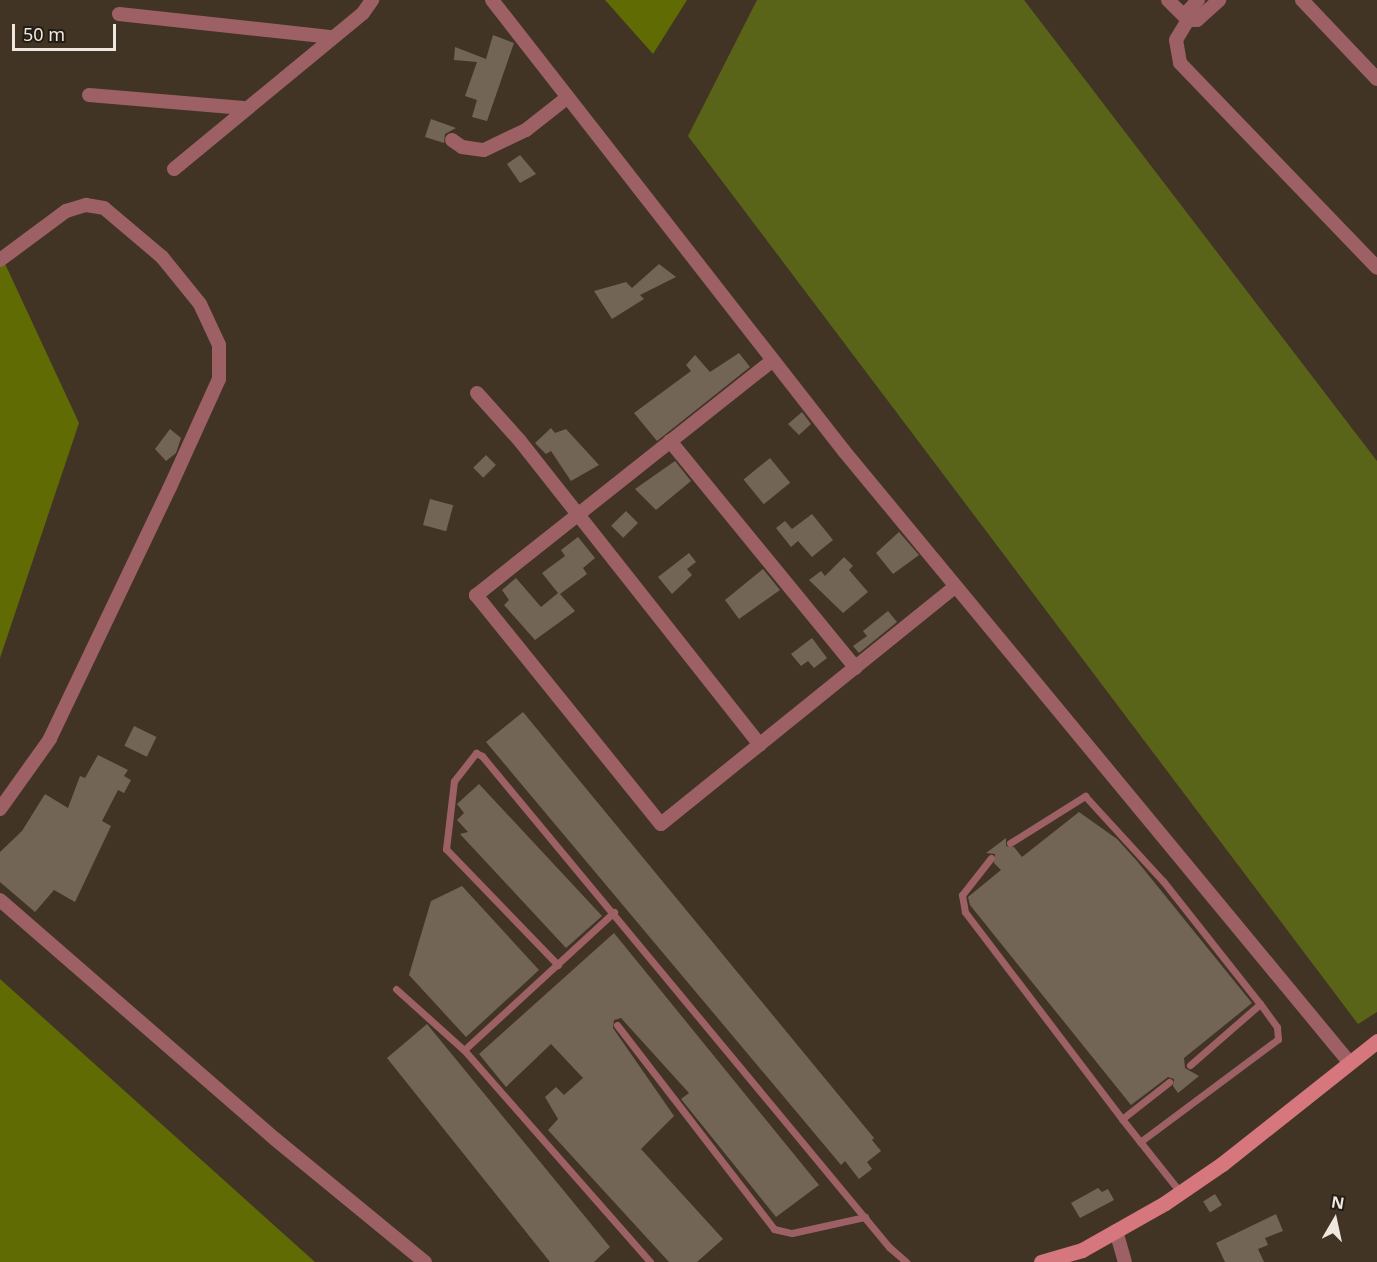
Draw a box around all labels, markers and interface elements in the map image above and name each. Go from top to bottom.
scale bar [15,12,118,50]
text: 50 m [23,22,65,46]
north arrow [1305,1190,1365,1250]
text: N [1330,1190,1346,1214]

